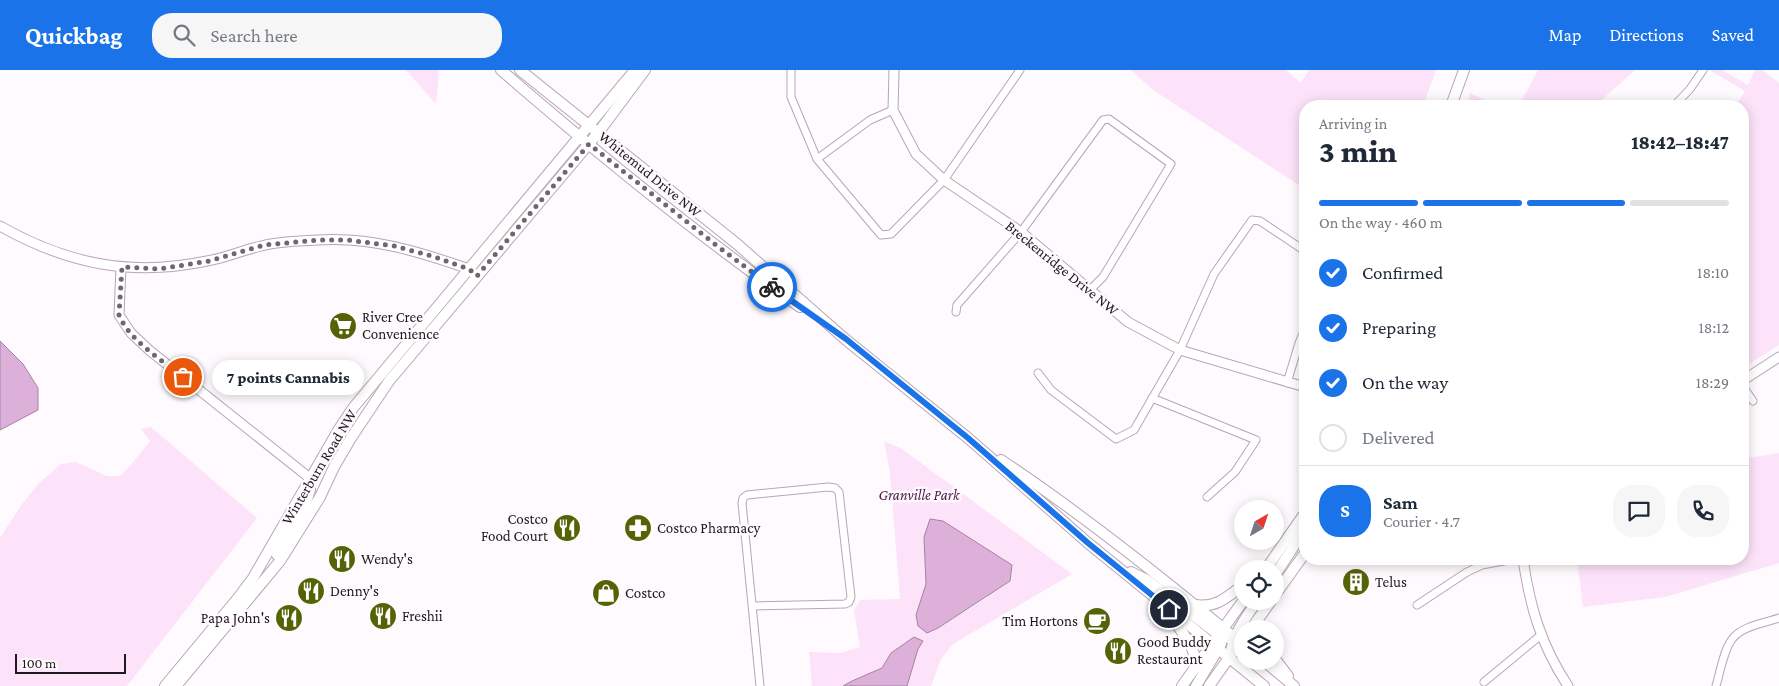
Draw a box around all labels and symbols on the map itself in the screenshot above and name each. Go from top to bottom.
street label: Whitemud Drive NW [596,128,705,220]
street label: Breckenridge Drive NW [1002,218,1122,319]
courier [747,262,797,312]
place label: River Cree Convenience [362,309,439,342]
supermarket icon: River Cree Convenience [328,311,358,341]
pin [162,356,204,398]
callout: 7 points Cannabis [213,360,366,394]
street label: Winterburn Road NW [278,407,360,527]
park label: Granville Park [878,487,961,503]
north arrow [1234,500,1284,550]
place label: Costco Food Court [481,511,549,544]
restaurant icon: Costco Food Court [552,513,582,543]
pharmacy icon: Costco Pharmacy [623,513,653,543]
place label: Costco Pharmacy [657,520,760,537]
restaurant icon: Wendy's [327,544,357,574]
place label: Wendy's [361,551,413,568]
building icon: Telus [1341,567,1371,597]
place label: Telus [1375,574,1407,590]
restaurant icon: Denny's [296,576,326,606]
shop icon: Costco [591,578,621,608]
place label: Denny's [330,583,379,600]
place label: Costco [625,585,666,601]
pin [1148,588,1190,630]
restaurant icon: Freshii [368,601,398,631]
restaurant icon: Papa John's [274,603,304,633]
cafe icon: Tim Hortons [1082,606,1112,636]
place label: Freshii [402,608,443,624]
place label: Papa John's [201,610,270,627]
place label: Tim Hortons [1002,613,1078,629]
place label: Good Buddy Restaurant [1137,634,1211,667]
restaurant icon: Good Buddy Restaurant [1103,636,1133,666]
scale bar [15,651,126,674]

